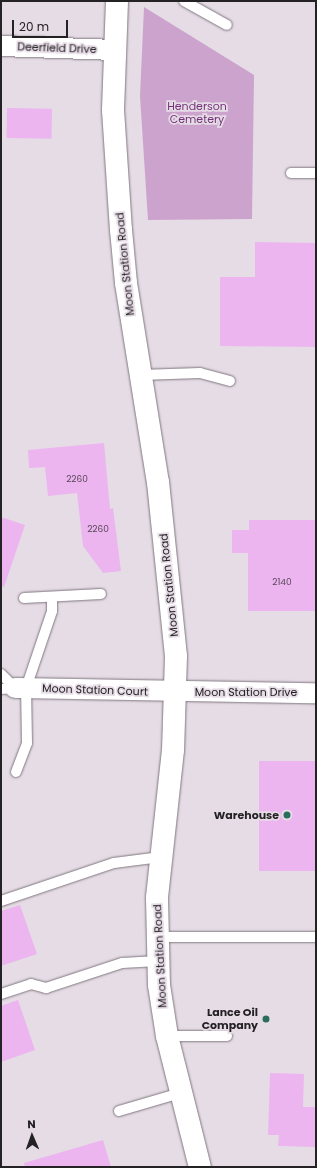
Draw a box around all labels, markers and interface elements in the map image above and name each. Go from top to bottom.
scale bar [14,12,70,38]
text: 20 m [19,18,49,35]
street label: Deerfield Drive [17,40,97,56]
park label: Henderson Cemetery [167,100,227,126]
street label: Moon Station Road [113,212,137,316]
house number: 2260 [66,474,88,484]
house number: 2260 [87,524,109,534]
street label: Moon Station Road [157,533,181,637]
house number: 2140 [272,577,292,587]
street label: Moon Station Court [42,682,148,698]
street label: Moon Station Drive [195,685,297,699]
place label: Warehouse [214,808,279,822]
marker: Warehouse [282,810,292,820]
street label: Moon Station Road [151,904,169,1008]
place label: Lance Oil Company [202,1006,258,1032]
marker: Lance Oil Company [261,1014,271,1024]
north arrow [12,1116,52,1156]
text: N [27,1116,36,1132]

